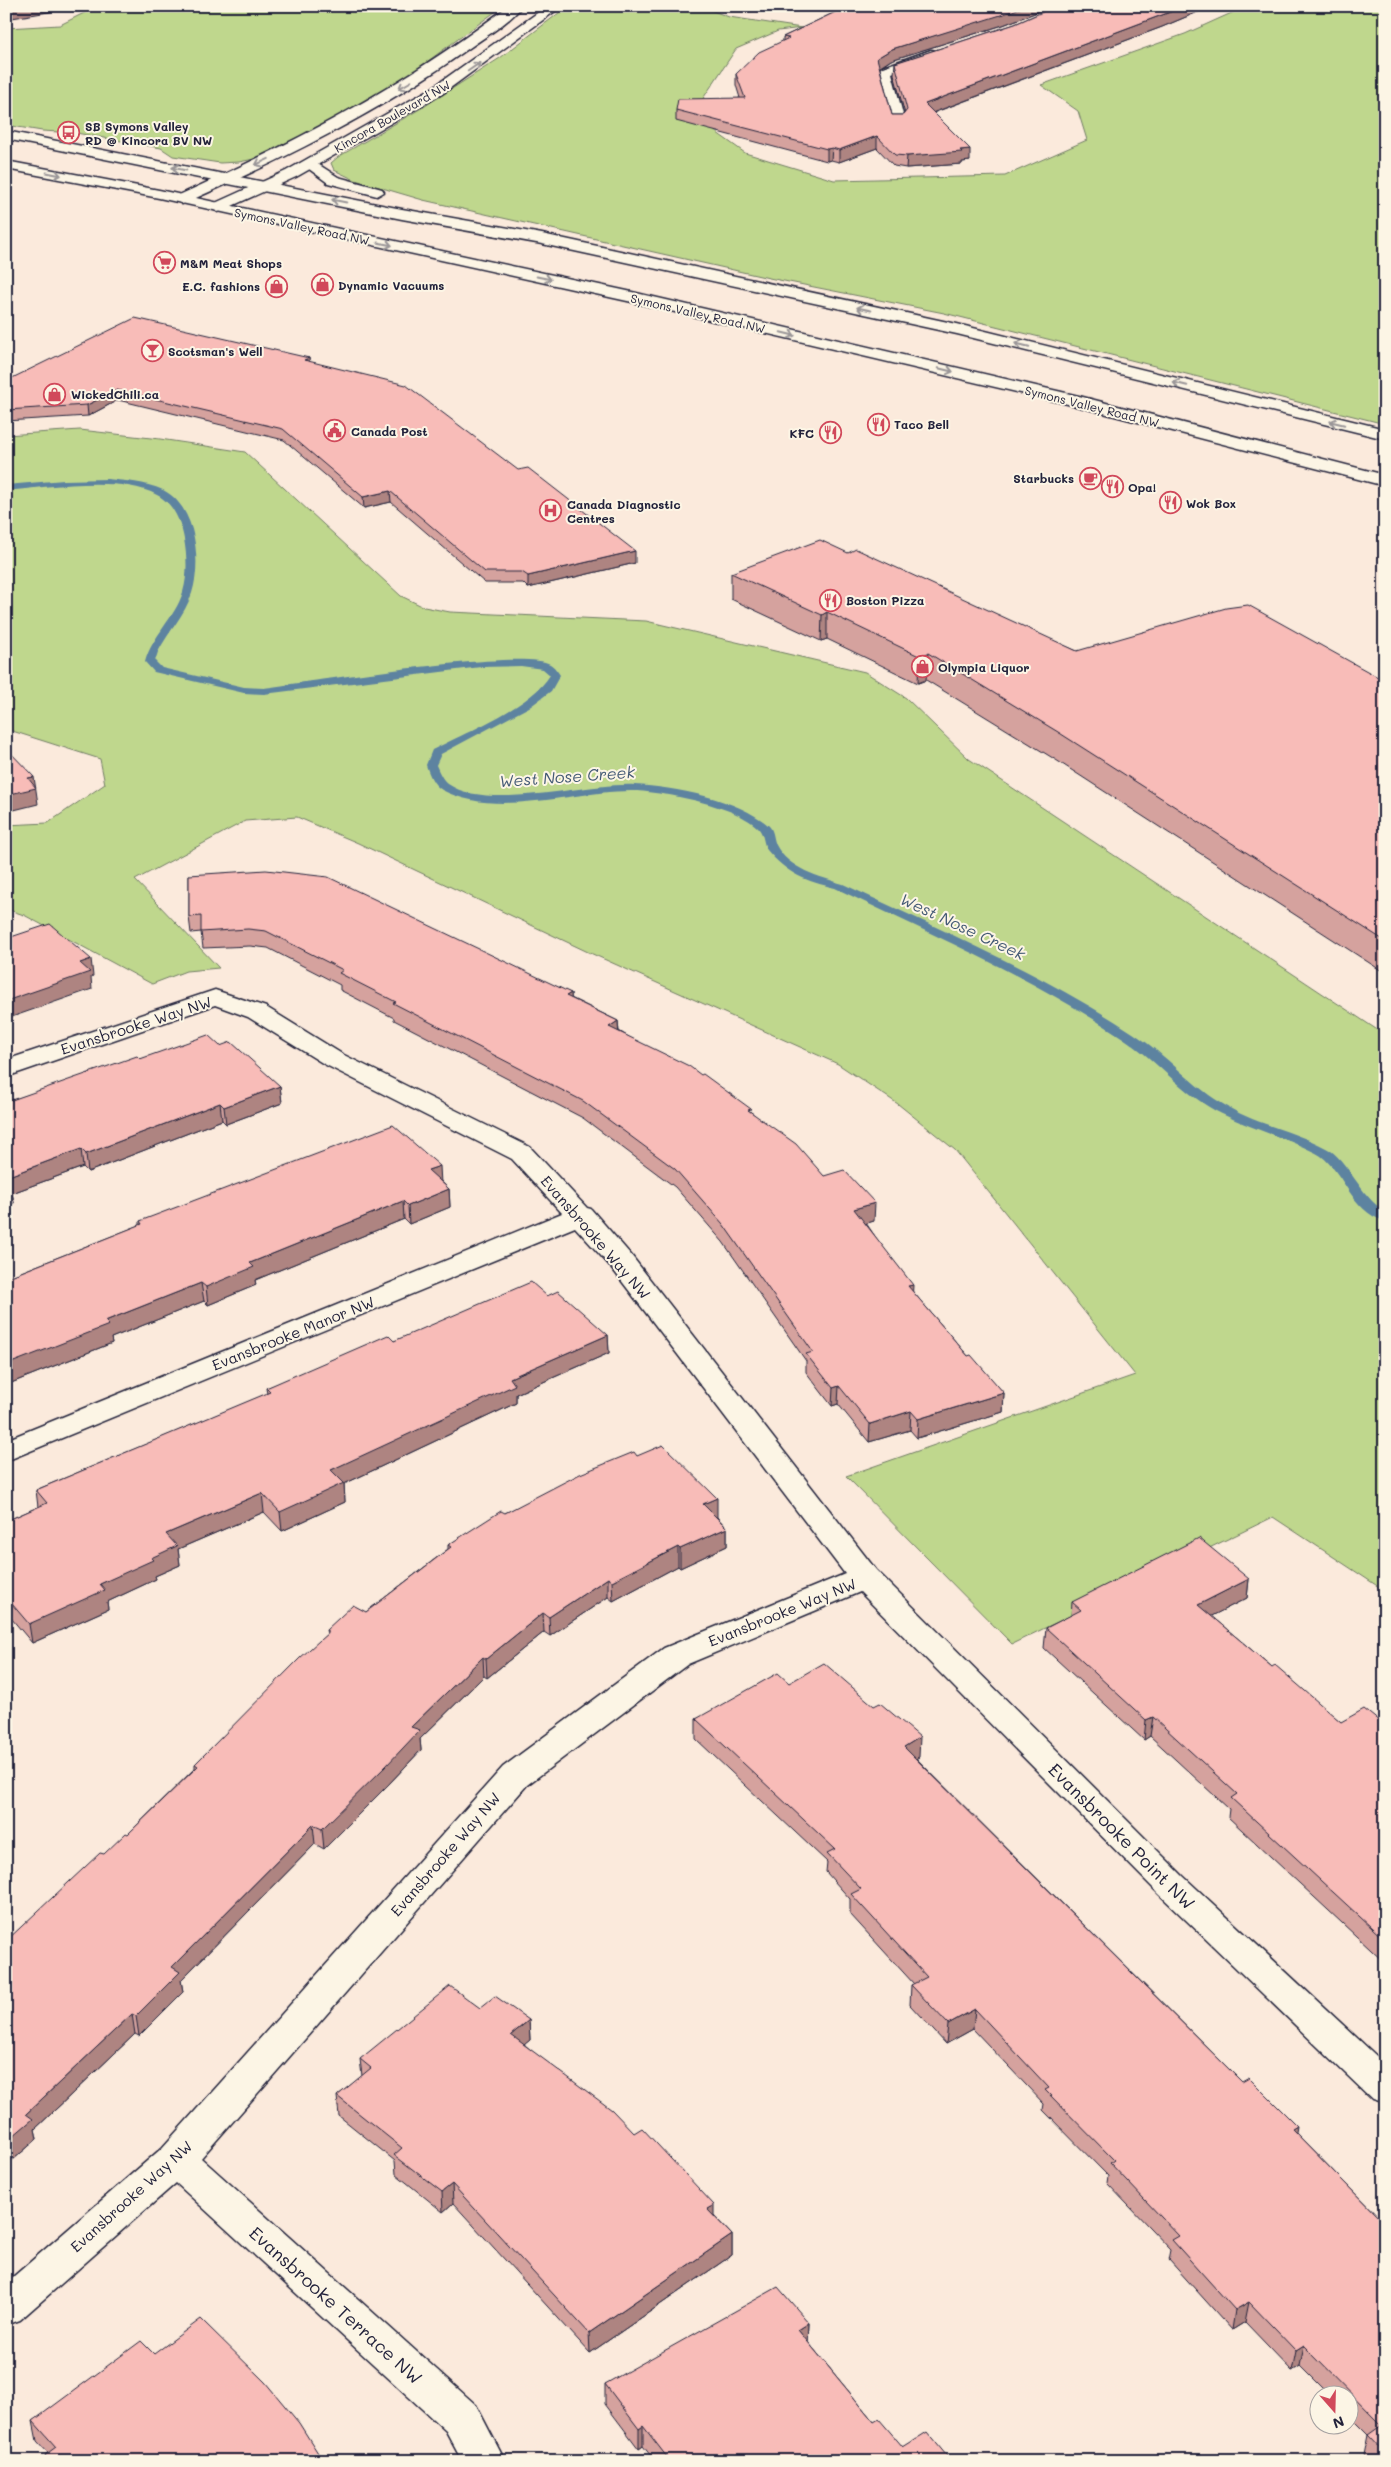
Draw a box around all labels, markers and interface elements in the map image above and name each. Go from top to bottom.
one-way arrow [467,62,481,72]
street label: Kincora Boulevard NW [331,76,453,156]
one-way arrow [398,80,413,90]
place label: SB Symons Valley RD @ Kincora BV NW [85,118,212,148]
bus stop icon: SB Symons Valley RD @ Kincora BV NW [57,121,81,145]
one-way arrow [255,157,270,167]
one-way arrow [171,164,187,173]
one-way arrow [46,169,62,179]
one-way arrow [332,196,348,206]
street label: Symons Valley Road NW [233,204,371,248]
one-way arrow [377,240,393,249]
supermarket icon: M&M Meat Shops [152,251,176,275]
place label: M&M Meat Shops [180,255,282,271]
shop icon: Dynamic Vacuums [310,273,334,297]
shop icon: E.C. fashions [264,274,288,298]
one-way arrow [535,274,551,283]
place label: Dynamic Vacuums [338,277,444,293]
place label: E.C. fashions [182,278,260,294]
street label: Symons Valley Road NW [629,290,767,336]
one-way arrow [856,303,872,313]
one-way arrow [779,330,795,339]
bar icon: Scotsman's Well [140,339,164,363]
one-way arrow [1014,340,1030,349]
place label: Scotsman's Well [168,343,263,359]
one-way arrow [937,366,953,375]
one-way arrow [1172,379,1188,389]
shop icon: WickedChili.ca [43,382,67,406]
street label: Symons Valley Road NW [1023,382,1161,430]
place label: WickedChili.ca [71,386,159,402]
restaurant icon: Taco Bell [866,412,890,436]
place label: Taco Bell [894,416,949,432]
one-way arrow [1330,418,1346,427]
public building icon: Canada Post [323,419,347,443]
restaurant icon: KFC [818,421,842,445]
place label: Canada Post [351,423,428,439]
place label: KFC [790,425,814,441]
cafe icon: Starbucks [1078,466,1102,490]
place label: Starbucks [1013,470,1074,486]
restaurant icon: Opa! [1100,475,1124,499]
place label: Opa! [1128,479,1156,495]
restaurant icon: Wok Box [1158,491,1182,515]
place label: Wok Box [1186,495,1236,511]
place label: Canada Diagnostic Centres [567,496,681,526]
hospital icon: Canada Diagnostic Centres [539,499,563,523]
restaurant icon: Boston Pizza [818,588,842,612]
place label: Boston Pizza [846,592,924,608]
shop icon: Olympia Liquor [910,655,934,679]
place label: Olympia Liquor [938,659,1030,675]
water label: West Nose Creek [499,761,636,791]
water label: West Nose Creek [897,888,1029,964]
street label: Evansbrooke Way NW [58,991,214,1059]
street label: Evansbrooke Way NW [537,1171,655,1303]
street label: Evansbrooke Manor NW [209,1291,377,1375]
street label: Evansbrooke Way NW [705,1573,859,1651]
street label: Evansbrooke Point NW [1044,1758,1200,1914]
street label: Evansbrooke Way NW [386,1788,504,1920]
street label: Evansbrooke Way NW [66,2136,196,2256]
street label: Evansbrooke Terrace NW [244,2221,428,2389]
north arrow [1308,2384,1358,2434]
text: N [1330,2412,1347,2433]

